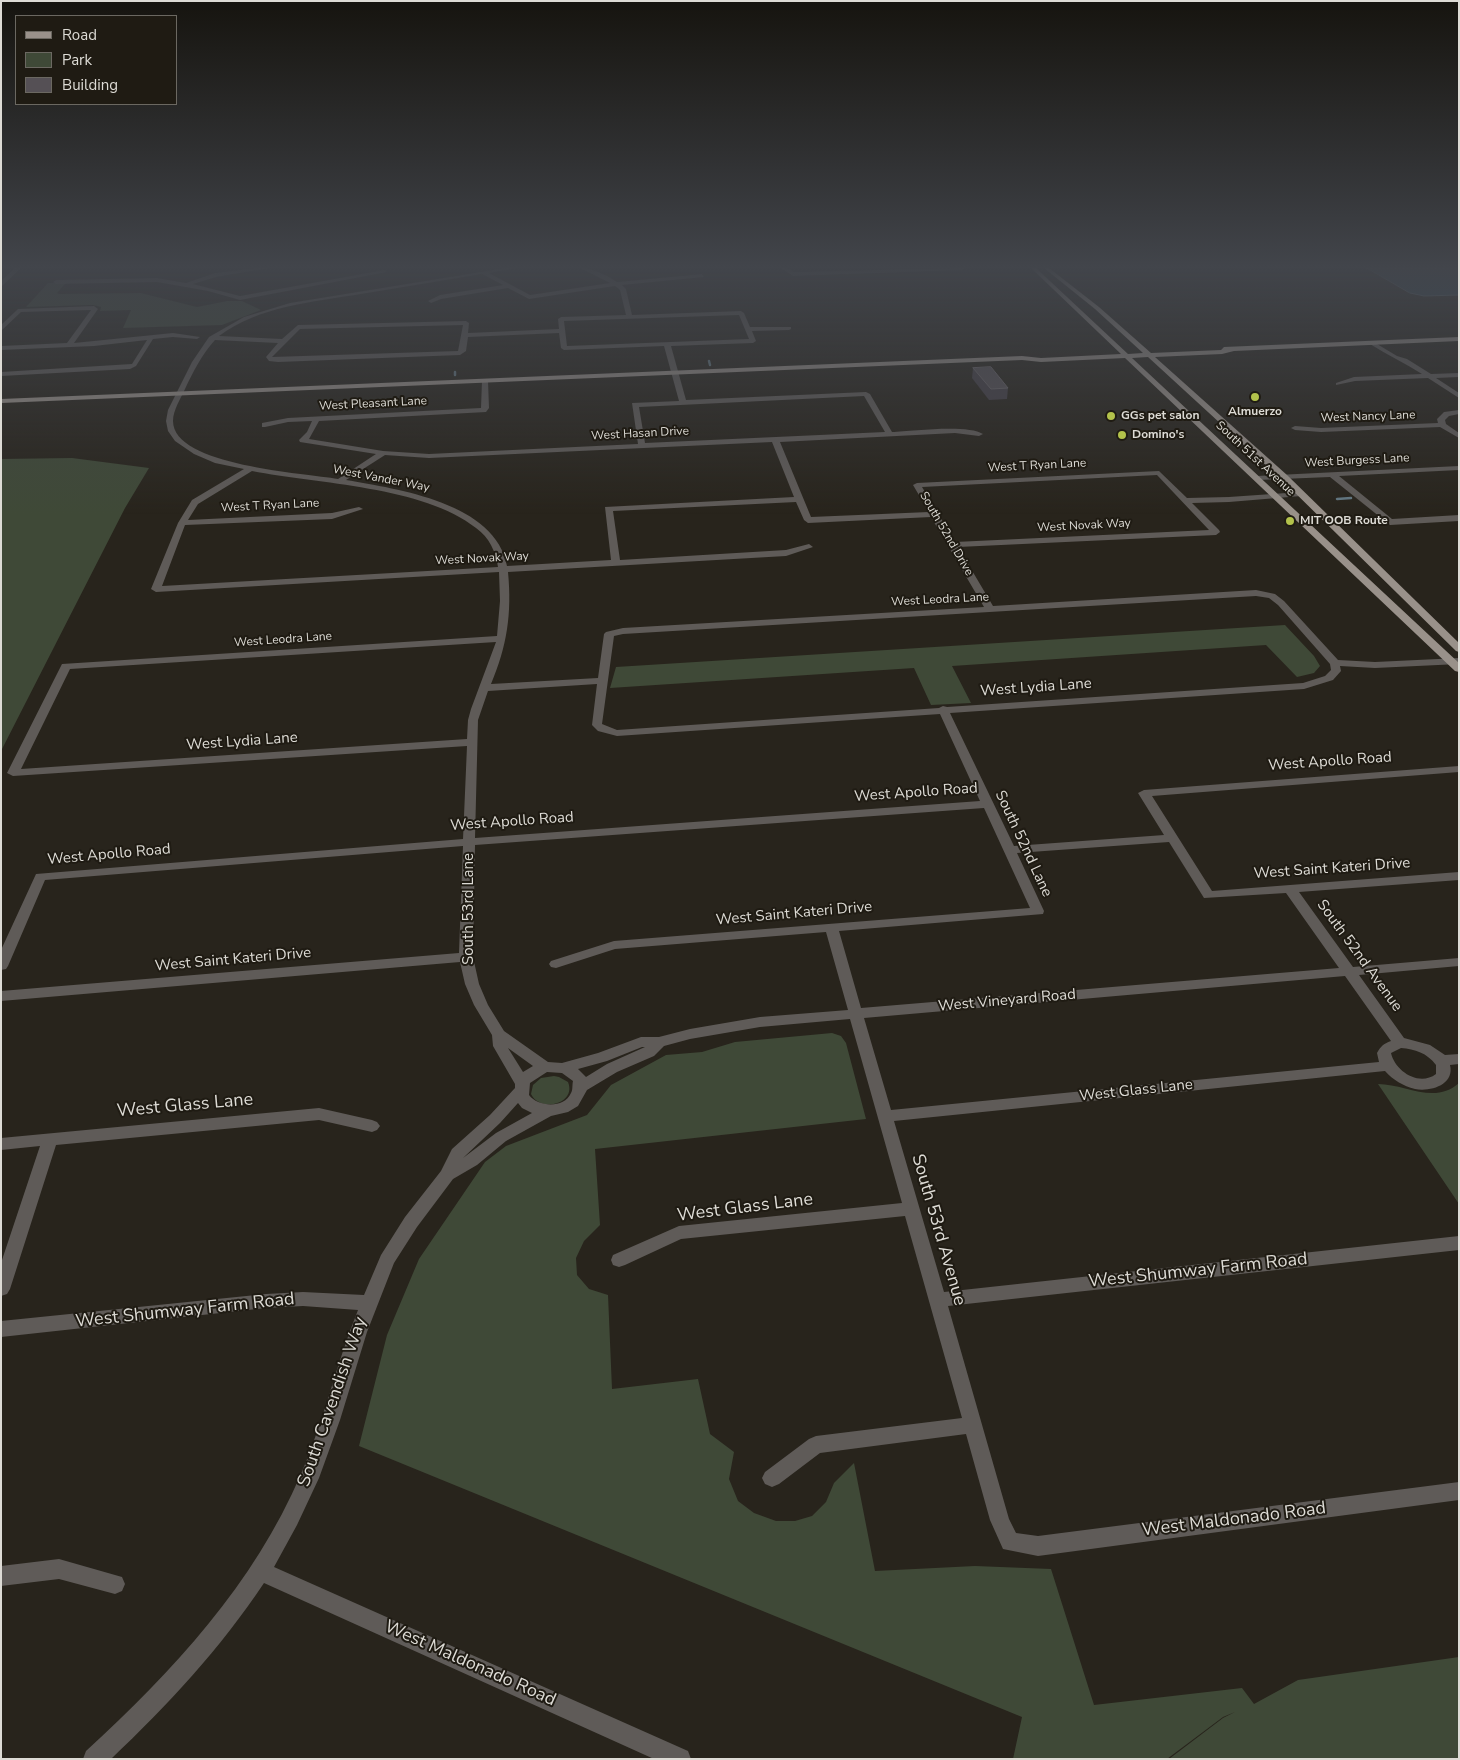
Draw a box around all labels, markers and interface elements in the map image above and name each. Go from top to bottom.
legend [15,15,178,105]
text: Road [62,25,97,45]
text: Park [62,50,92,70]
text: Building [62,75,118,95]
marker: Almuerzo [1249,391,1261,403]
street label: West Pleasant Lane [319,394,427,414]
place label: Almuerzo [1228,405,1282,419]
street label: West Nancy Lane [1320,408,1416,426]
place label: GGs pet salon [1121,409,1199,423]
marker: GGs pet salon [1105,410,1117,422]
street label: South 51st Avenue [1212,419,1298,499]
street label: West Hasan Drive [591,424,689,444]
place label: Domino's [1132,428,1184,442]
marker: Domino's [1116,429,1128,441]
street label: West Burgess Lane [1304,451,1410,471]
street label: West T Ryan Lane [987,456,1087,476]
street label: West Vander Way [331,463,431,495]
street label: South 52nd Drive [916,489,976,579]
street label: West T Ryan Lane [220,496,320,516]
place label: MIT OOB Route [1300,514,1388,528]
marker: MIT OOB Route [1284,515,1296,527]
street label: West Novak Way [1037,516,1131,536]
street label: West Novak Way [435,549,529,569]
street label: West Leodra Lane [891,590,989,610]
street label: West Leodra Lane [234,629,332,651]
street label: West Lydia Lane [980,675,1092,701]
street label: West Lydia Lane [186,729,298,755]
street label: West Apollo Road [1268,749,1392,775]
street label: West Apollo Road [854,780,978,806]
street label: South 52nd Lane [990,788,1056,900]
street label: West Apollo Road [450,809,574,835]
street label: West Apollo Road [47,841,171,869]
street label: South 53rd Lane [460,853,478,965]
street label: West Saint Kateri Drive [1253,855,1411,883]
street label: South 52nd Avenue [1312,897,1406,1015]
street label: West Saint Kateri Drive [715,898,873,930]
street label: West Saint Kateri Drive [154,944,312,976]
street label: West Vineyard Road [937,986,1077,1016]
street label: West Glass Lane [1078,1076,1194,1106]
street label: West Glass Lane [116,1089,254,1123]
street label: South 53rd Avenue [906,1152,970,1308]
street label: West Glass Lane [676,1189,814,1227]
street label: West Shumway Farm Road [1087,1249,1309,1293]
street label: West Shumway Farm Road [74,1289,296,1333]
street label: South Cavendish Way [294,1314,372,1490]
street label: West Maldonado Road [1141,1498,1327,1542]
street label: West Maldonado Road [381,1616,559,1712]

